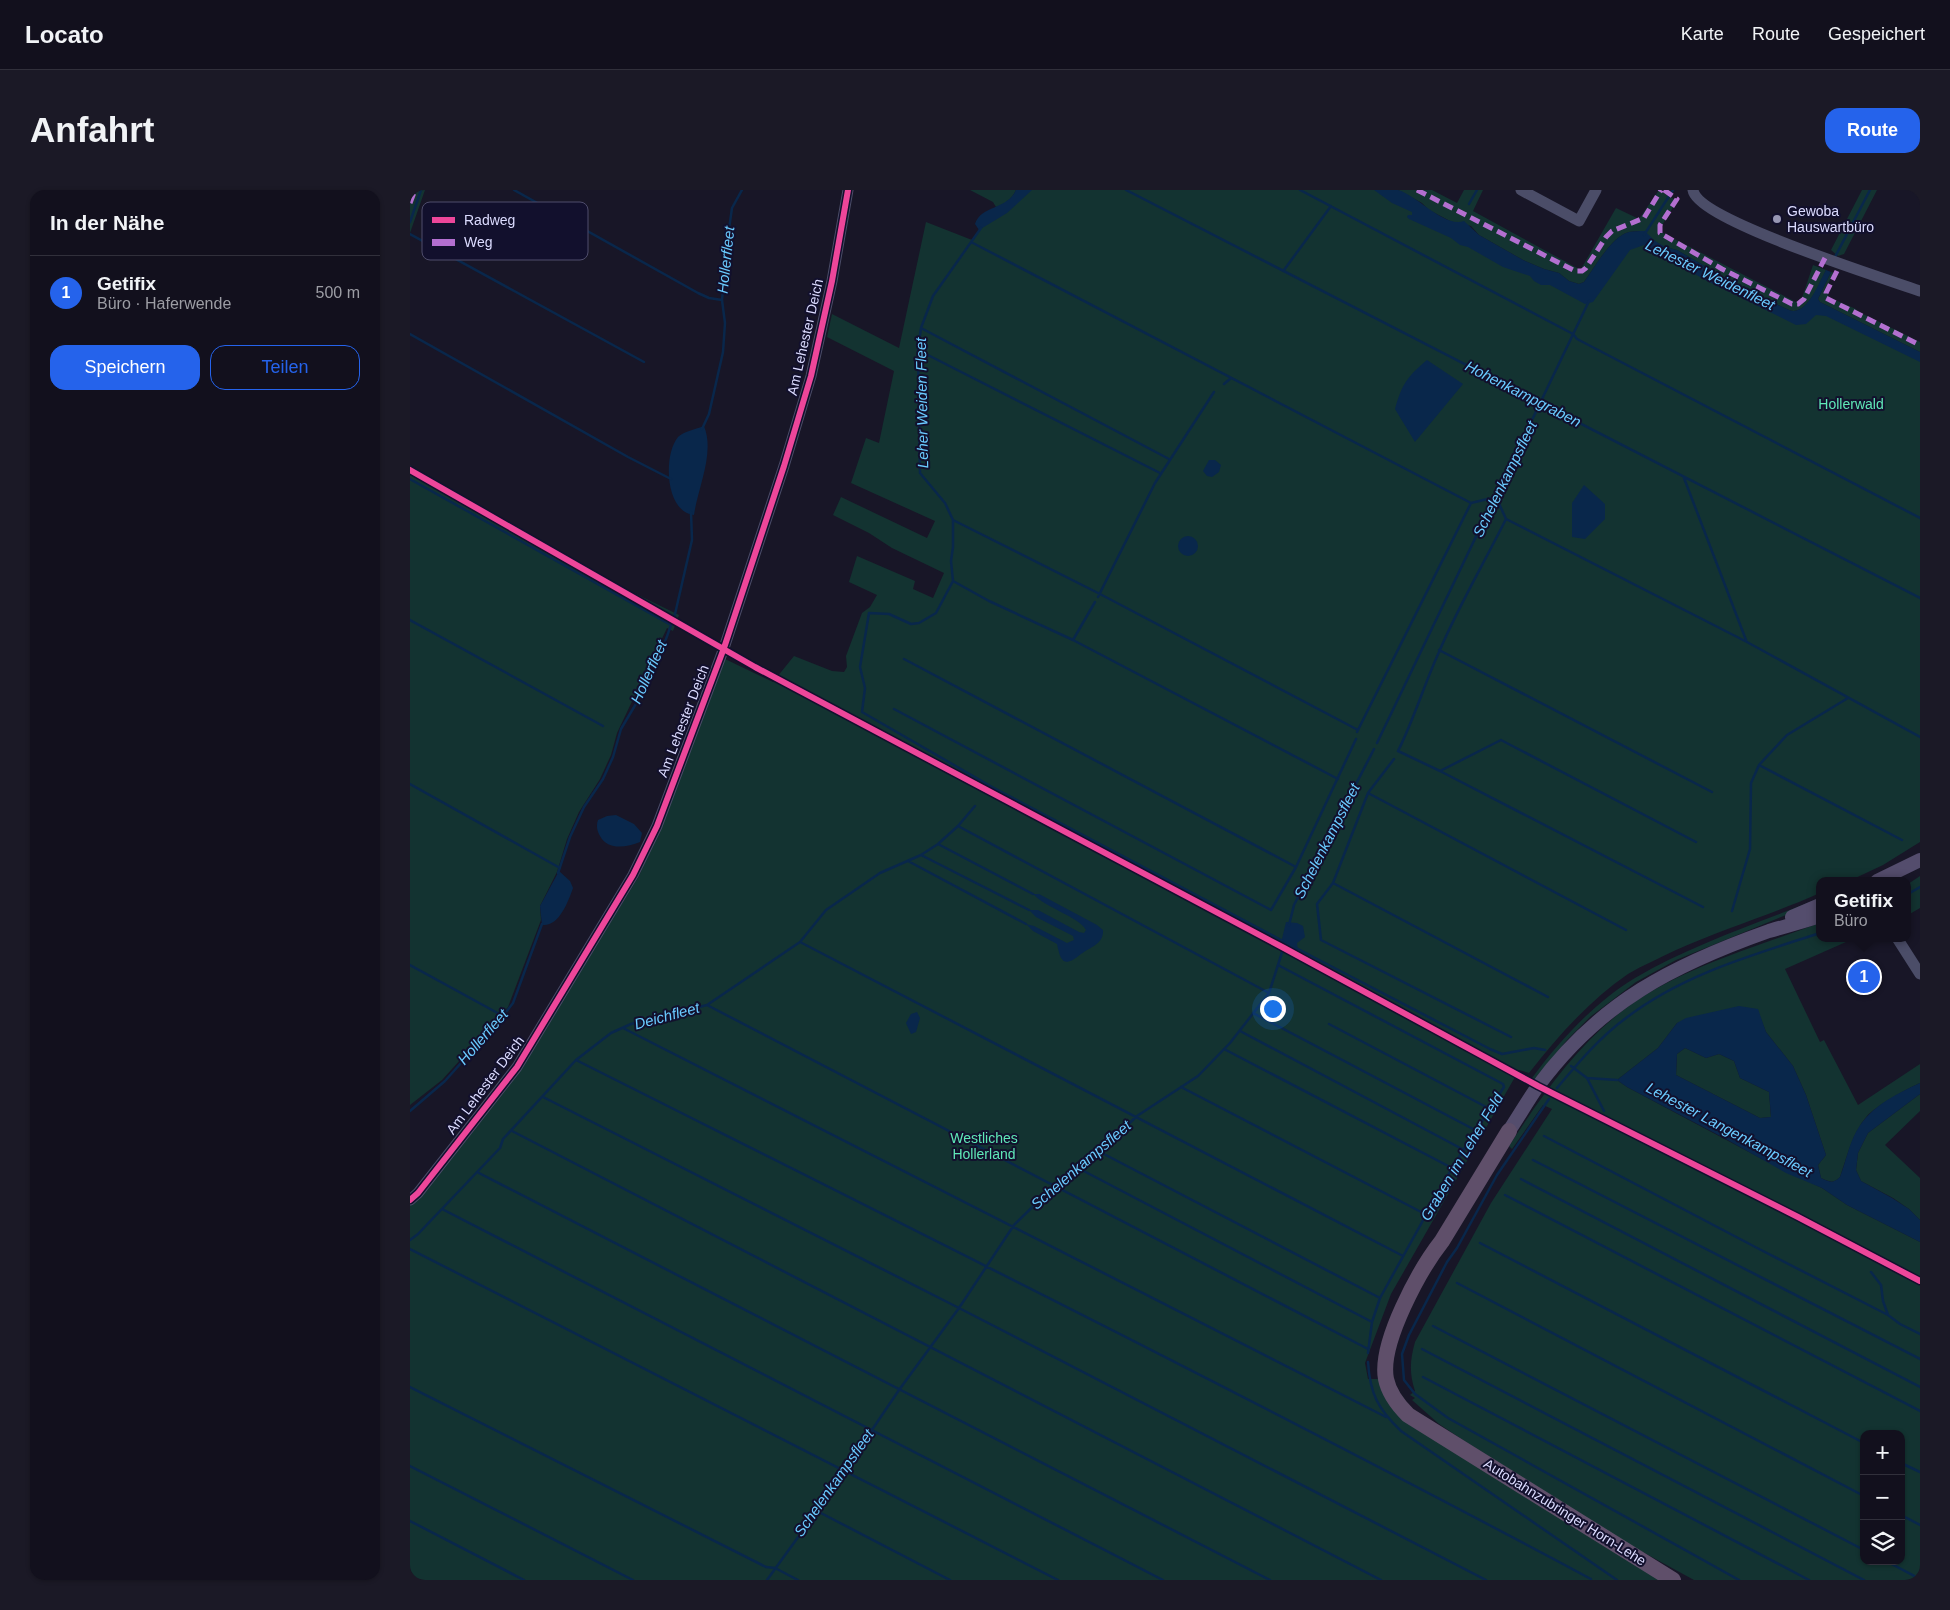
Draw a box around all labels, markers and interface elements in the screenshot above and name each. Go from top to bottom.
text: Locato [25,21,104,48]
text: Karte [1681,24,1724,44]
text: Route [1752,24,1800,44]
text: Gespeichert [1828,24,1925,44]
button: Route [1825,108,1920,153]
text: Anfahrt [30,110,154,149]
legend [422,202,588,260]
place label: Gewoba Hauswartbüro [1787,203,1874,235]
text: In der Nähe [50,211,164,234]
text: Radweg [464,212,515,228]
marker: Gewoba Hauswartbüro [1771,213,1783,225]
water label: Hollerfleet [714,225,738,294]
text: Weg [464,234,493,250]
water label: Lehester Weidenfleet [1643,236,1778,314]
text: Getifix [97,273,156,294]
street label: Am Lehester Deich [784,277,826,397]
text: 1 [62,284,70,301]
text: 500 m [316,284,360,301]
text: Büro · Haferwende [97,295,231,312]
water label: Leher Weiden Fleet [912,337,931,468]
button: Speichern [50,345,200,390]
button: Teilen [210,345,360,390]
water label: Hohenkampgraben [1463,357,1584,430]
park label: Hollerwald [1818,396,1884,412]
water label: Schelenkampsfleet [1469,417,1540,539]
water label: Hollerfleet [627,637,670,706]
street label: Am Lehester Deich [654,663,712,779]
water label: Schelenkampsfleet [1290,780,1363,901]
popup [1816,877,1911,942]
text: Getifix [1834,890,1893,911]
text: Büro [1834,912,1868,929]
pin: 1 [1848,958,1880,996]
your location [1260,996,1286,1022]
water label: Deichfleet [632,998,702,1032]
water label: Hollerfleet [454,1005,512,1068]
street label: Am Lehester Deich [443,1033,527,1137]
water label: Lehester Langenkampsfleet [1644,1079,1816,1181]
water label: Graben im Leher Feld [1417,1089,1507,1224]
water label: Schelenkampsfleet [1027,1116,1135,1213]
park label: Westliches Hollerland [950,1130,1018,1162]
water label: Schelenkampsfleet [790,1425,877,1540]
map controls [1860,1430,1905,1565]
button: + [1860,1430,1905,1475]
street label: Autobahnzubringer Horn-Lehe [1481,1455,1649,1569]
button: − [1860,1475,1905,1520]
button: layers [1860,1520,1905,1565]

